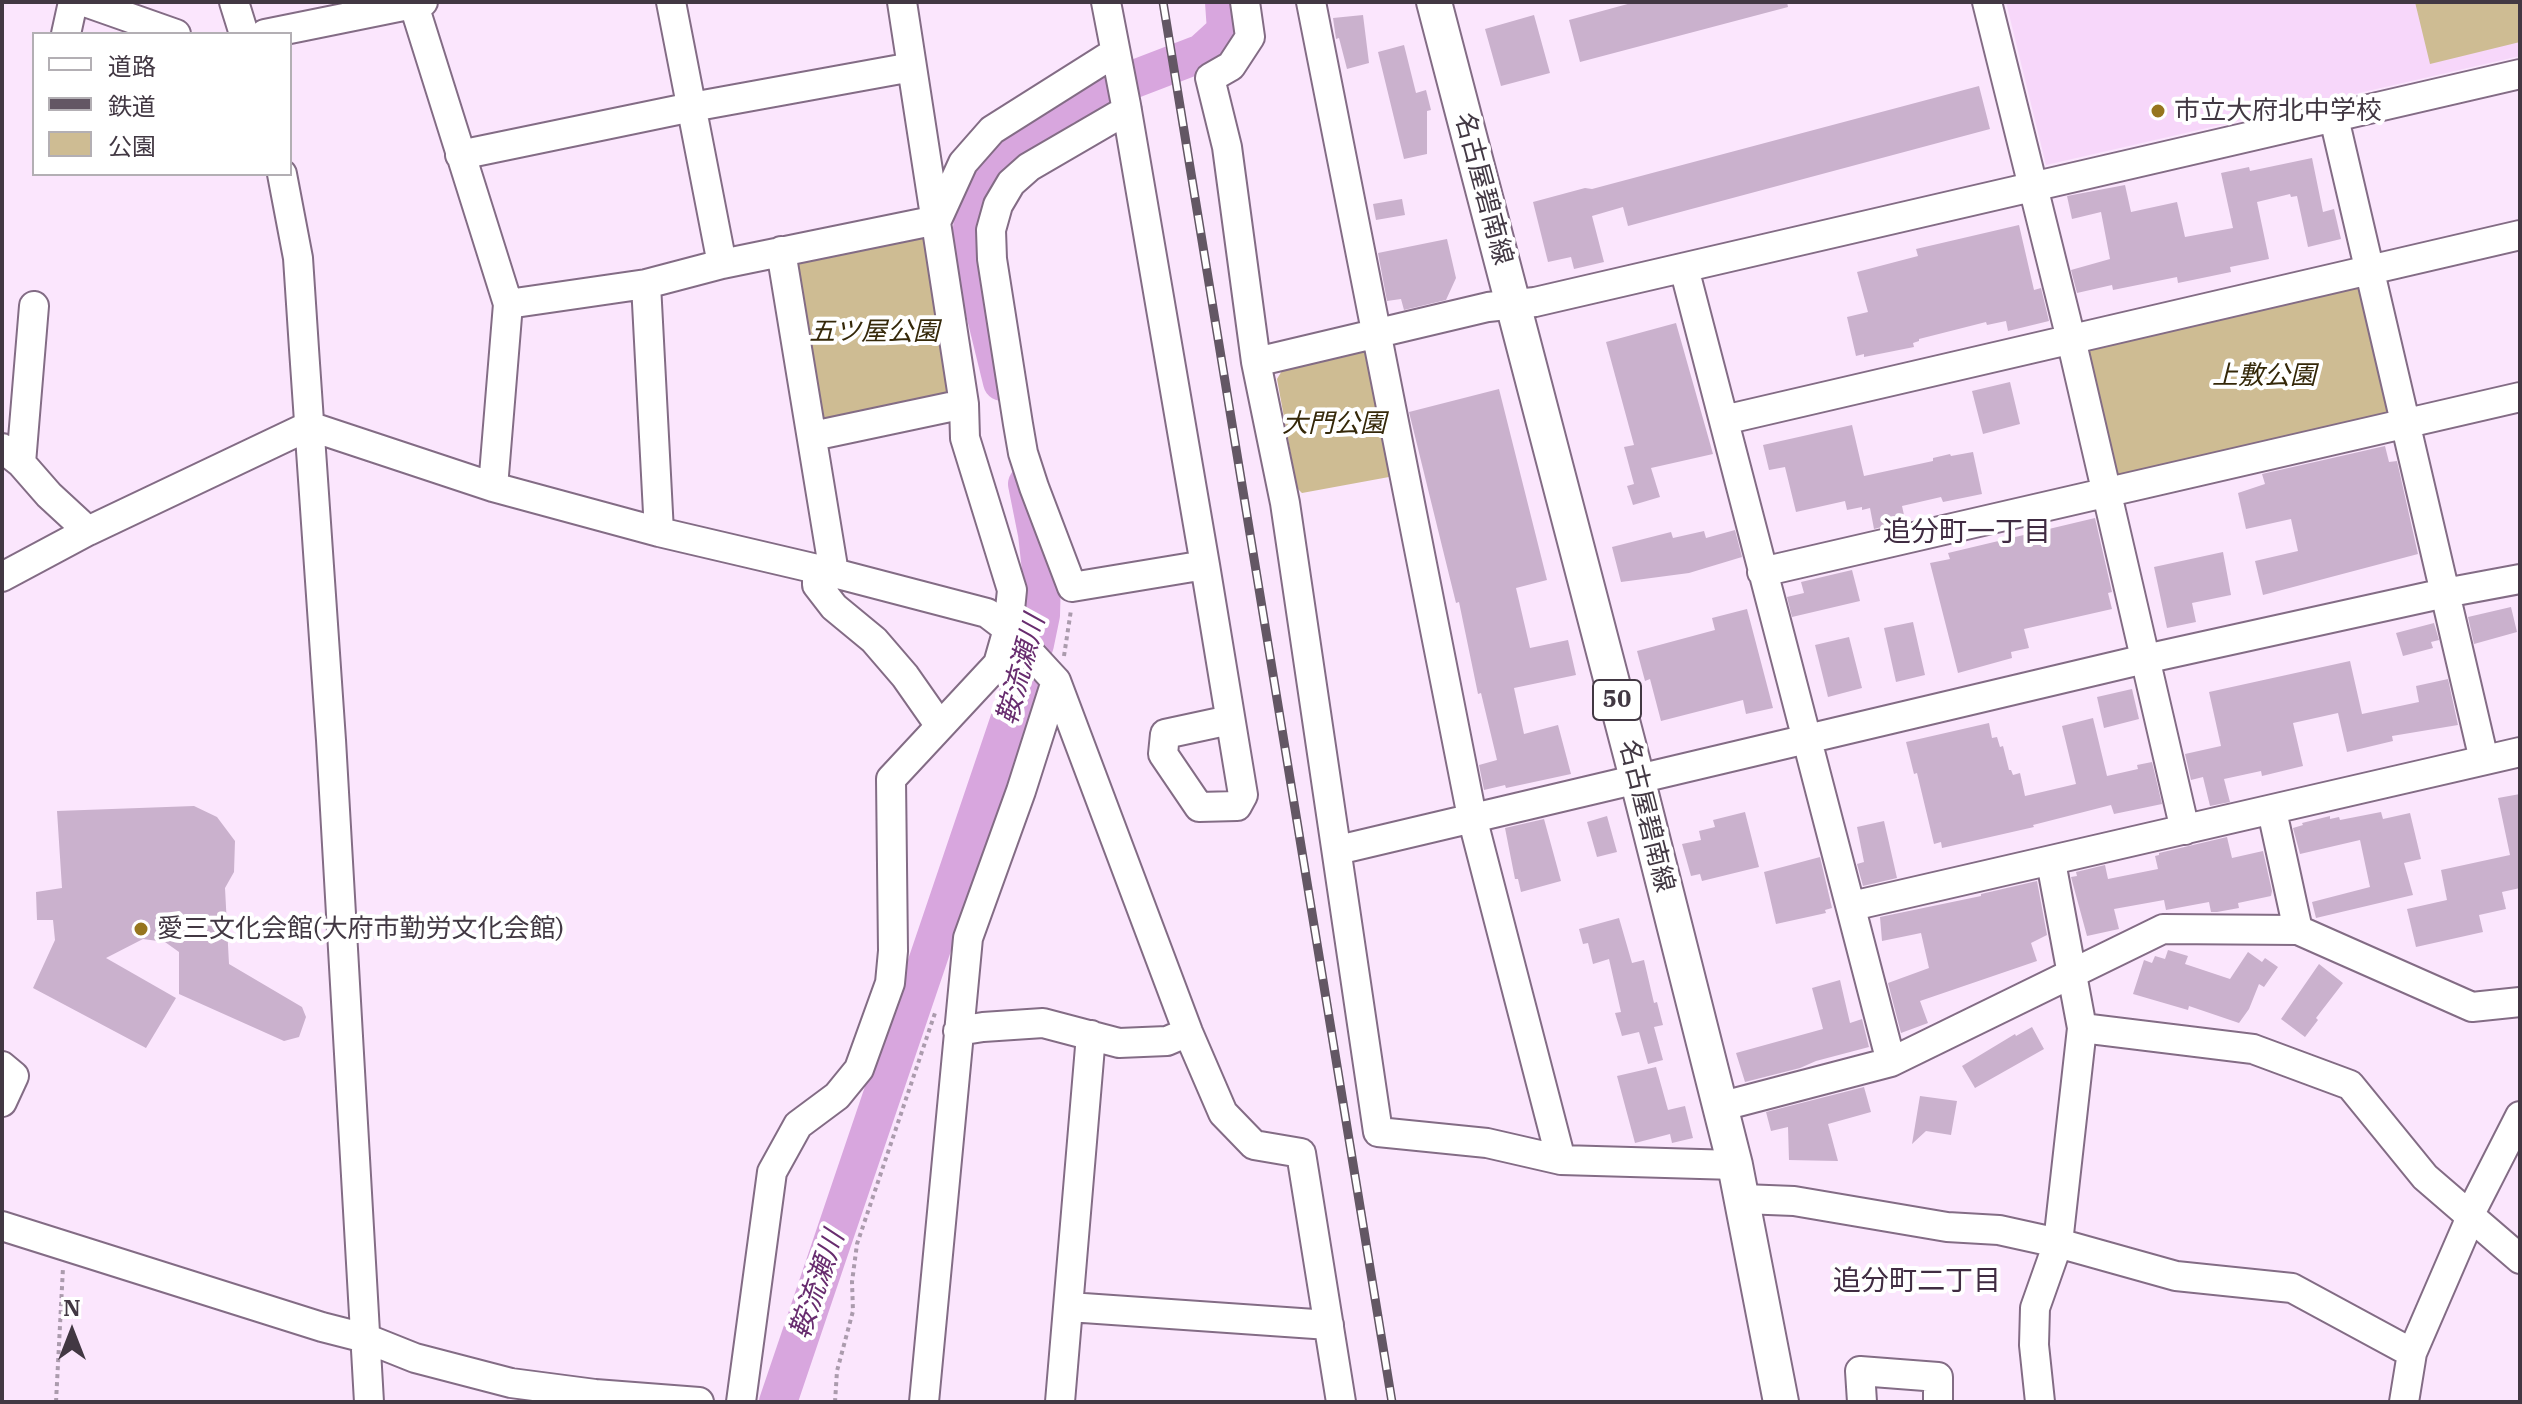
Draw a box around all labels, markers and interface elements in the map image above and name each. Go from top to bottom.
legend [32,32,292,176]
text: 道路 [108,50,156,82]
text: 鉄道 [108,90,156,122]
place label: 市立大府北中学校 [2174,95,2382,127]
marker: 市立大府北中学校 [2149,102,2167,120]
street label: 名古屋碧南線 [1448,110,1518,268]
text: 公園 [108,130,156,162]
park label: 五ツ屋公園 [809,316,939,348]
park label: 上敷公園 [2212,360,2316,392]
park label: 大門公園 [1282,408,1386,440]
district label: 追分町一丁目 [1883,516,2051,550]
water label: 鞍流瀬川 [991,612,1053,728]
road number: 50 [1593,680,1641,720]
street label: 名古屋碧南線 [1612,737,1680,895]
place label: 愛三文化会館(大府市勤労文化会館) [157,913,564,945]
marker: 愛三文化会館(大府市勤労文化会館) [132,920,150,938]
water label: 鞍流瀬川 [784,1227,852,1343]
district label: 追分町二丁目 [1833,1265,2001,1299]
north arrow [32,1292,112,1372]
text: N [63,1293,81,1322]

